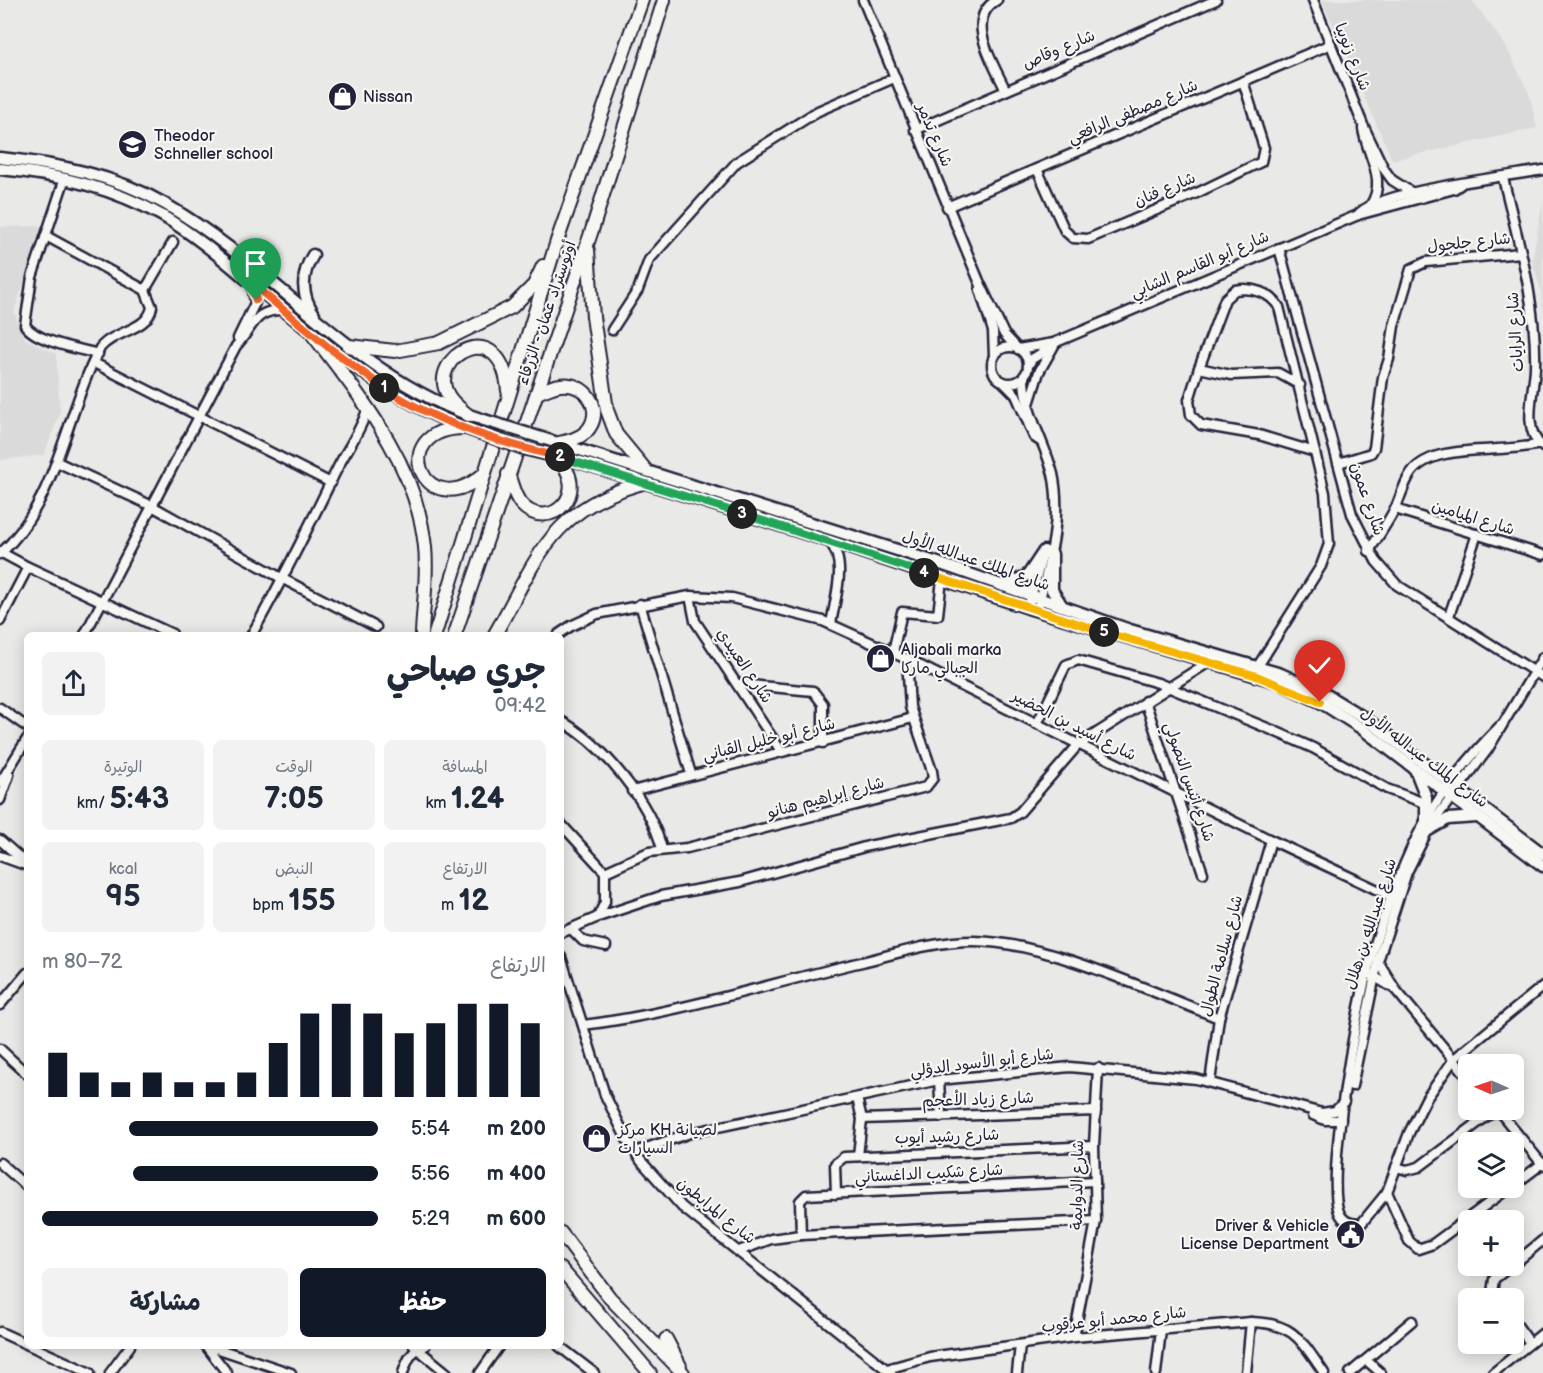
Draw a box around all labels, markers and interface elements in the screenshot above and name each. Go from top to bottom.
street label: شارع زنوبيا [1329,20,1374,94]
street label: شارع وقاص [1020,26,1099,75]
street label: شارع مصطفى الرافعي [1065,76,1203,152]
shop icon: Nissan [326,81,358,113]
place label: Nissan [363,88,413,107]
street label: شارع تدمر [910,98,956,170]
place label: Theodor Schneller school [154,127,273,164]
school or university icon: Theodor Schneller school [117,129,149,161]
street label: شارع فنان [1131,169,1199,212]
street label: شارع أبو القاسم الشابي [1128,227,1274,306]
street label: شارع جلجول [1426,229,1512,258]
pin [230,238,281,300]
street label: أوتوستراد عمان - الزرقاء [513,238,581,388]
icon: arrive [239,247,272,280]
street label: شارع الرايات [1504,291,1529,373]
pin: 1 [369,373,399,403]
text: 1 [381,378,387,397]
pin: 2 [545,442,575,472]
text: 2 [555,447,565,466]
street label: شارع عمون [1345,460,1388,538]
street label: شارع الميامين [1429,496,1517,541]
pin: 3 [727,499,757,529]
text: 3 [737,504,747,523]
street label: شارع الملك عبدالله الأول [899,525,1053,596]
pin: 4 [909,558,939,588]
text: 4 [919,563,929,582]
pin: 5 [1089,617,1119,647]
text: 5 [1099,622,1109,641]
street label: شارع العبيدي [711,625,776,708]
pin [1294,640,1345,702]
place label: Aljabali marka الجبالي ماركا [901,641,1002,682]
shop icon: Aljabali marka الجبالي ماركا [864,643,896,675]
icon: check [1303,649,1336,682]
text: جري صباحي [386,651,546,691]
button: share [42,652,105,715]
street label: شارع أسيد بن الحضير [1007,686,1139,766]
text: 09:42 [495,694,546,718]
street label: شارع الملك عبدالله الأول [1356,702,1493,813]
street label: شارع أبو خليل القباني [701,714,838,770]
street label: شارع أنيس النصولي [1156,720,1218,846]
text: الوتيرة [104,758,142,777]
text: الوقت [275,758,313,777]
text: المسافة [442,758,488,777]
street label: شارع إبراهيم هنانو [763,773,887,825]
text: 5:43 [109,781,169,817]
text: 7:05 [264,781,324,817]
text: 1.24 [451,781,505,817]
text: /km [77,794,109,813]
text: km [425,794,451,813]
street label: شارع عبدالله بن هلال [1341,856,1402,992]
text: kcal [109,860,137,879]
text: النبض [275,860,313,879]
text: الارتفاع [443,860,487,879]
text: 95 [106,879,140,915]
text: 155 [288,883,336,919]
text: 12 [458,883,489,919]
street label: شارع سلامة الطوال [1197,893,1248,1019]
text: bpm [252,896,288,915]
text: m [441,896,458,915]
text: 72–80 m [42,950,122,974]
text: الارتفاع [490,954,546,978]
street label: شارع أبو الأسود الدؤلي [909,1043,1055,1085]
north arrow [1458,1054,1524,1120]
map controls [1458,1054,1524,1354]
street label: شارع زياد الأعجم [922,1087,1034,1113]
text: 5:54 [411,1117,450,1141]
text: 200 m [487,1117,546,1141]
place label: مركز KH لصيانة السيارات [616,1121,717,1158]
shop icon: مركز KH لصيانة السيارات [581,1123,613,1155]
street label: شارع رشيد أيوب [894,1126,1000,1149]
button: layers [1458,1132,1524,1198]
street label: شارع الدوايمة [1068,1140,1089,1230]
street label: شارع شكيب الداغستاني [854,1161,1004,1191]
text: 5:56 [411,1162,450,1186]
text: 400 m [487,1162,546,1186]
street label: شارع المرابطون [672,1174,759,1249]
text: 5:29 [411,1207,450,1231]
text: 600 m [486,1207,546,1231]
button: + [1458,1210,1524,1276]
place label: Driver & Vehicle License Department [1181,1217,1330,1254]
public building icon: Driver & Vehicle License Department [1334,1219,1366,1251]
button: مشاركة [42,1268,288,1337]
button: حفظ [300,1268,546,1337]
button: − [1458,1288,1524,1354]
street label: شارع محمد أبو عرقوب [1041,1303,1187,1338]

